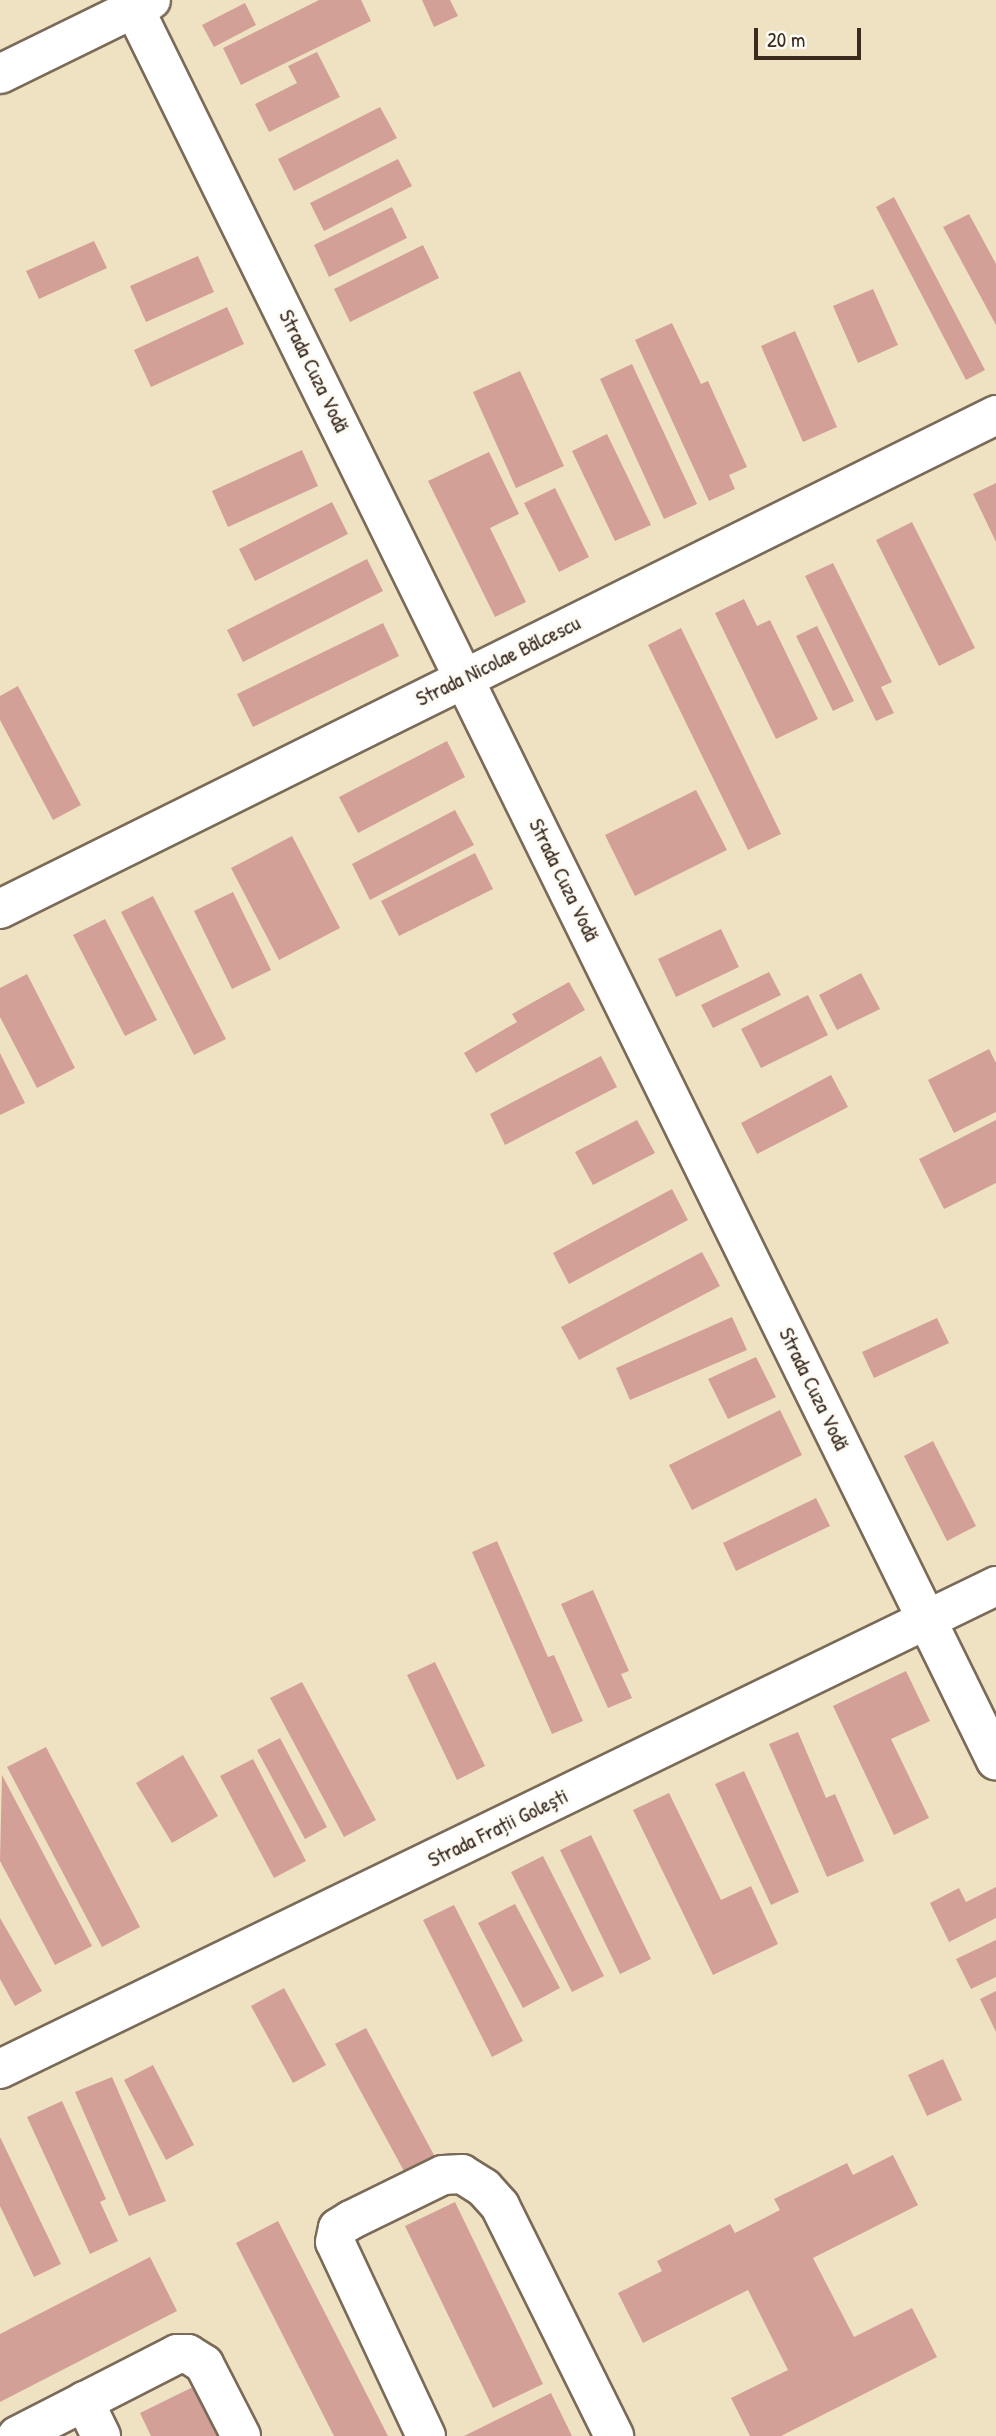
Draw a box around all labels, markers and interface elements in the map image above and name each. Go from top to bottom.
scale bar [758,14,865,58]
text: 20 m [767,25,805,54]
street label: Strada Cuza Vodă [274,306,354,436]
street label: Strada Nicolae Bălcescu [412,610,584,712]
street label: Strada Cuza Vodă [524,815,604,945]
street label: Strada Cuza Vodă [774,1324,854,1454]
street label: Strada Frații Golești [424,1783,572,1873]

